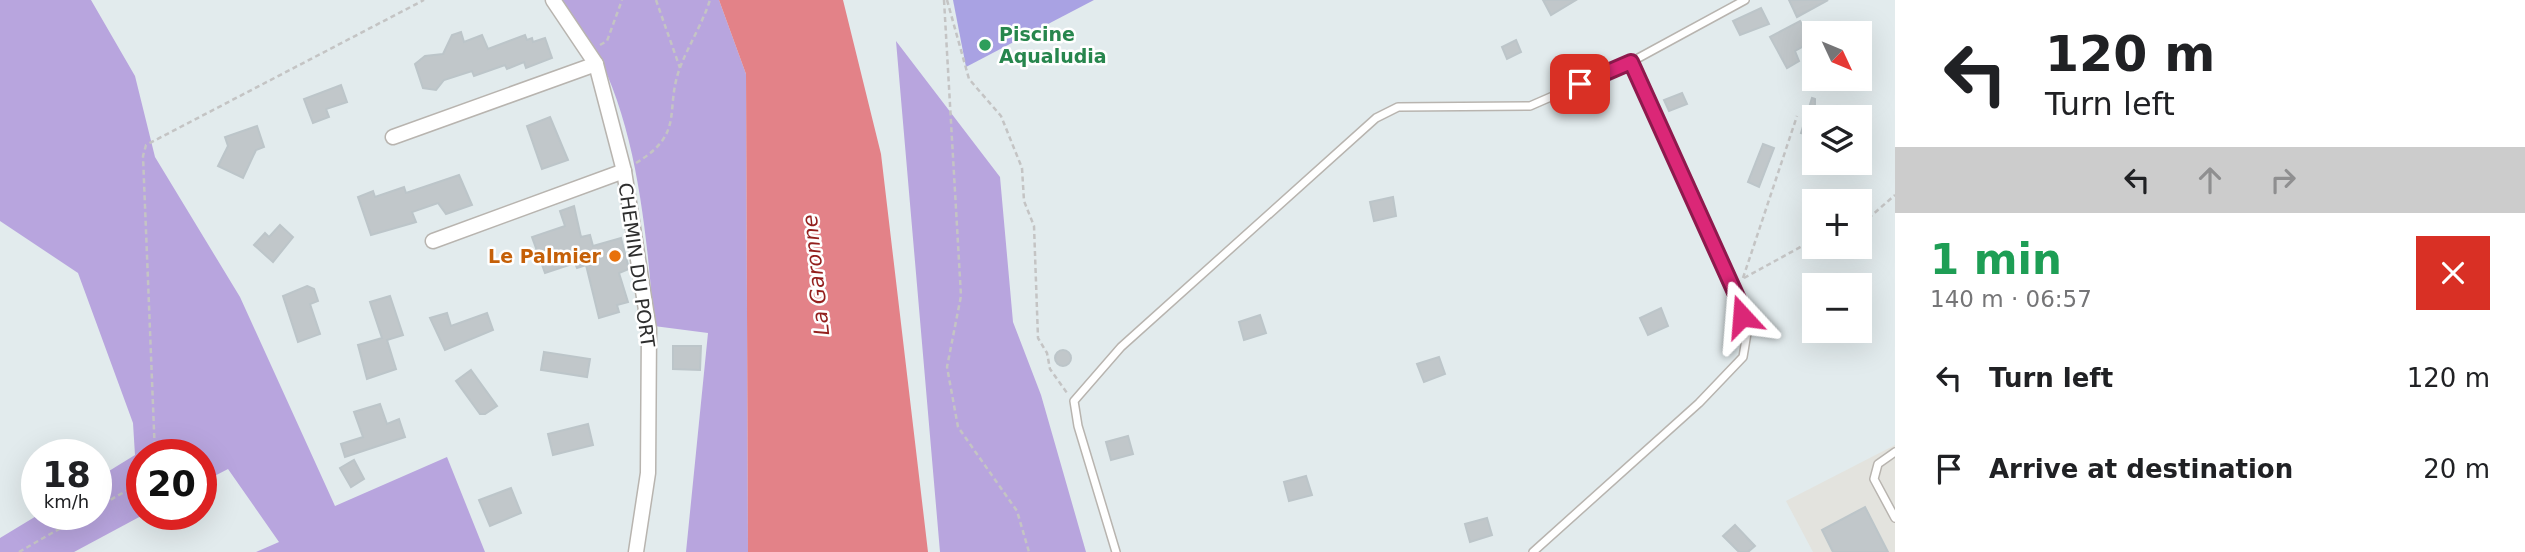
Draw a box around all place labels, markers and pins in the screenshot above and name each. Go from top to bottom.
place label: Piscine Aqualudia [999,23,1107,67]
marker: Piscine Aqualudia [977,37,993,53]
pin [1550,54,1610,114]
place label: Le Palmier [488,245,602,267]
marker: Le Palmier [607,248,623,264]

